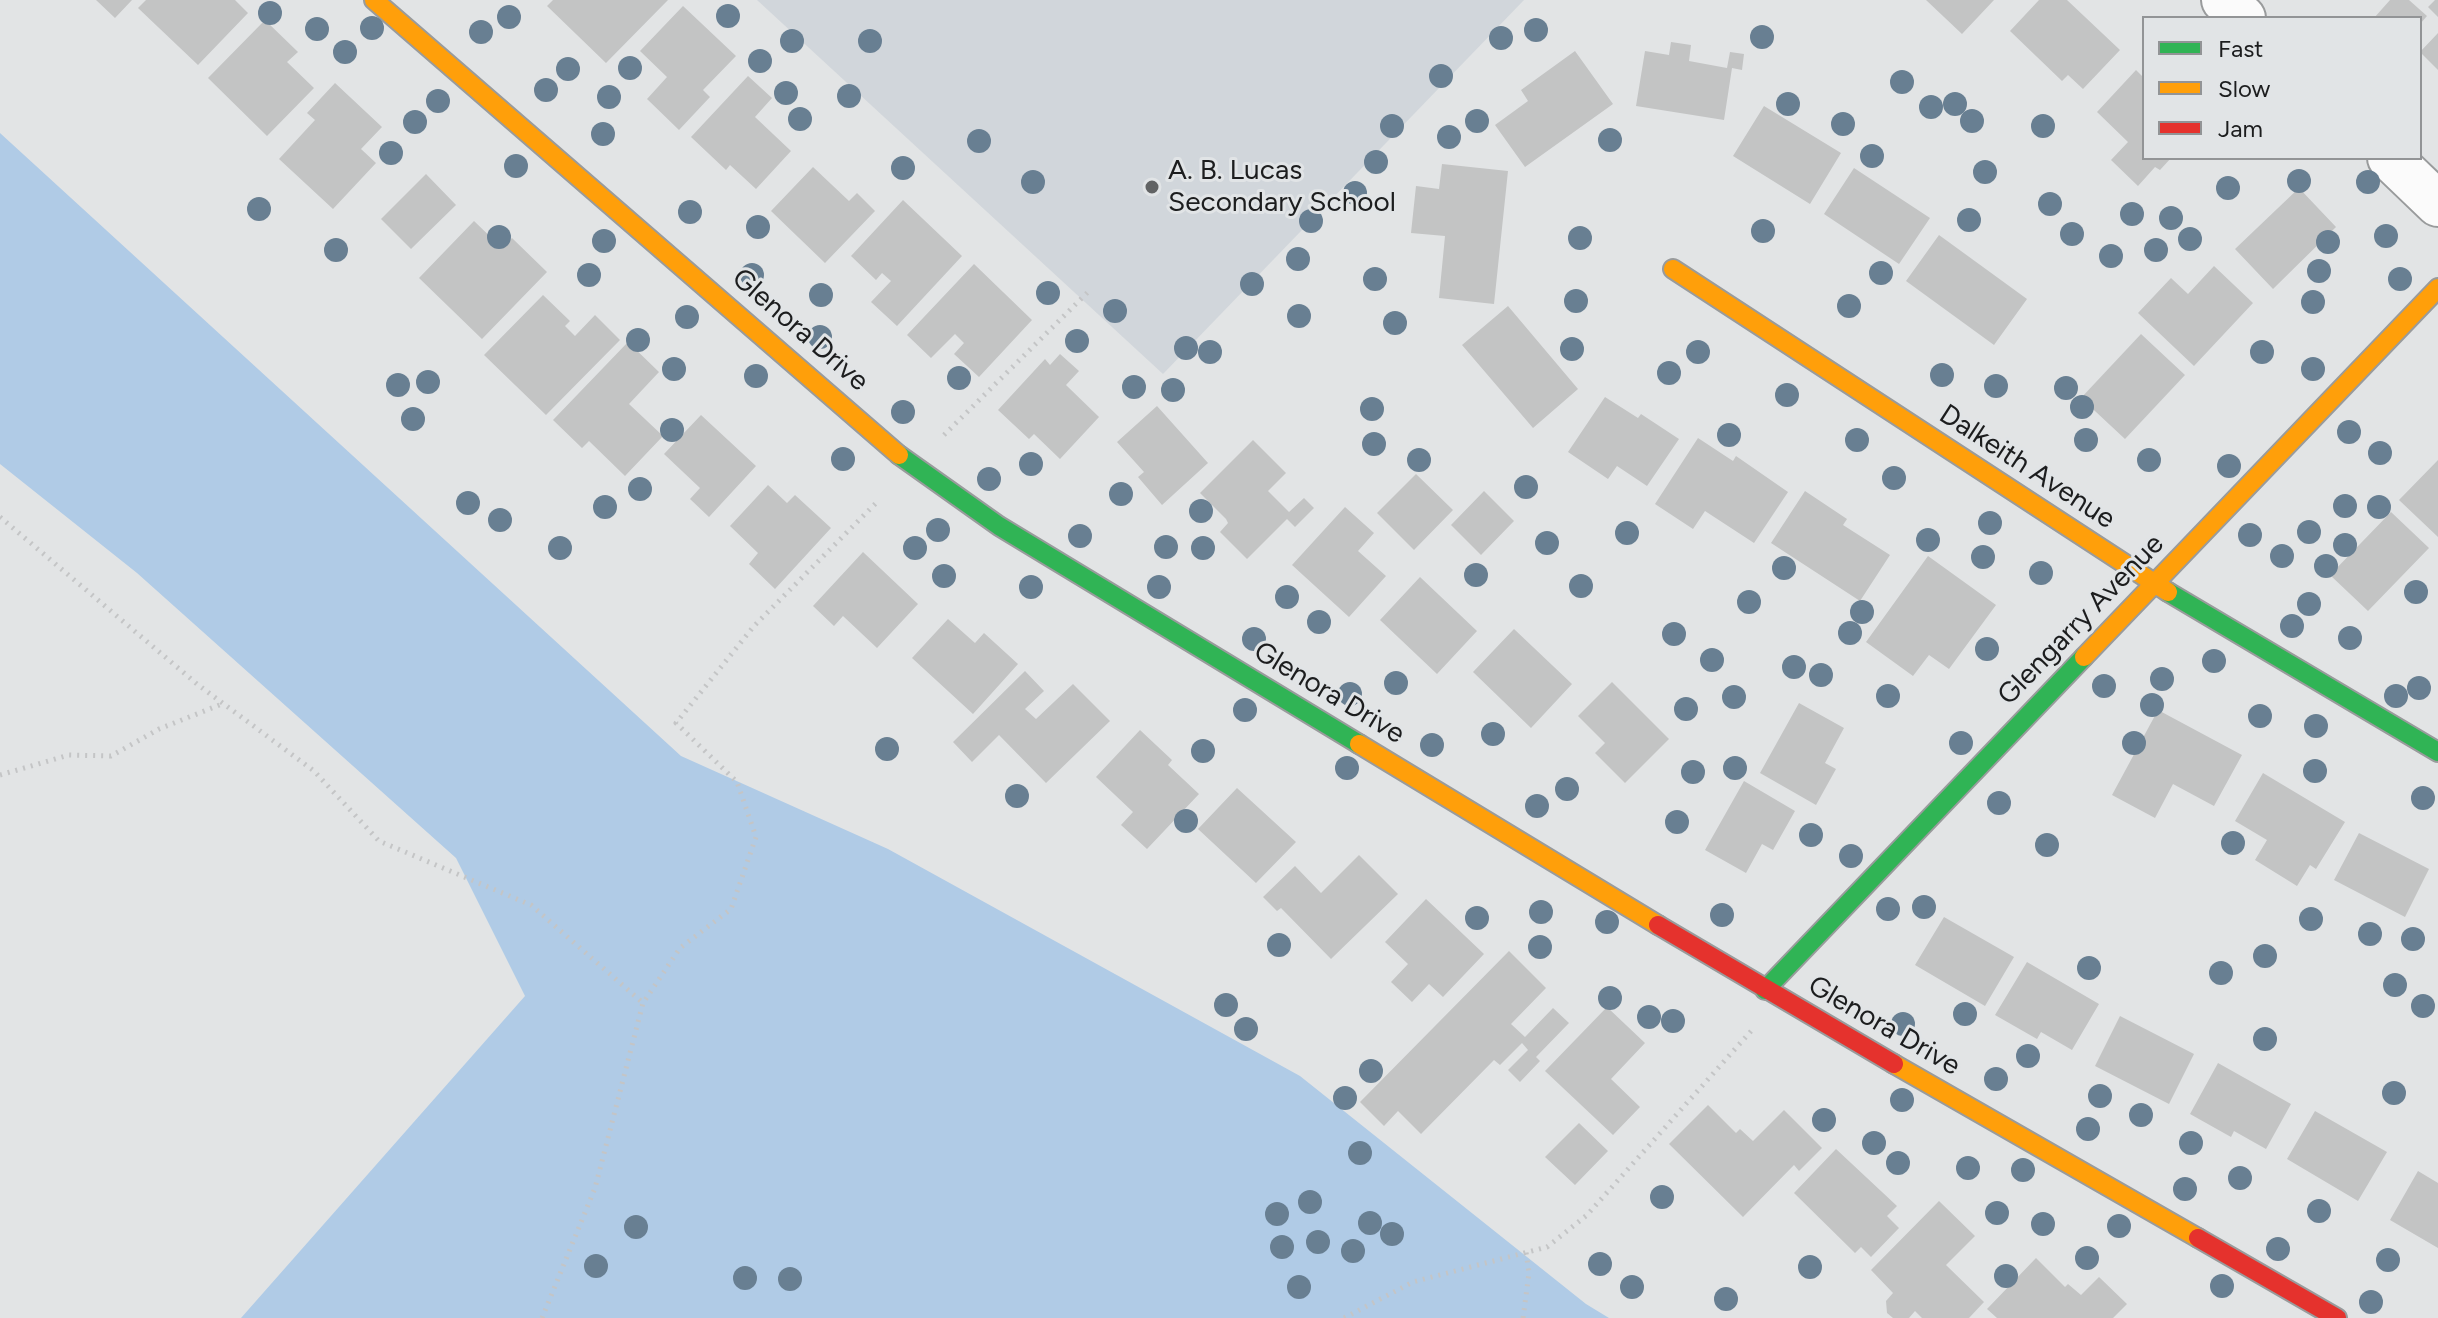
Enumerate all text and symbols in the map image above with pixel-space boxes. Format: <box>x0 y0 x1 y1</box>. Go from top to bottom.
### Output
legend <box>2142 16 2422 160</box>
text: Fast <box>2218 34 2263 63</box>
text: Slow <box>2218 74 2270 103</box>
text: Jam <box>2218 114 2263 143</box>
place label: A. B. Lucas Secondary School <box>1168 154 1396 220</box>
marker: A. B. Lucas Secondary School <box>1143 178 1161 196</box>
street label: Glenora Drive <box>725 262 875 398</box>
street label: Dalkeith Avenue <box>1933 398 2121 536</box>
street label: Glengarry Avenue <box>1991 528 2171 712</box>
street label: Glenora Drive <box>1247 635 1411 751</box>
street label: Glenora Drive <box>1802 969 1966 1083</box>

